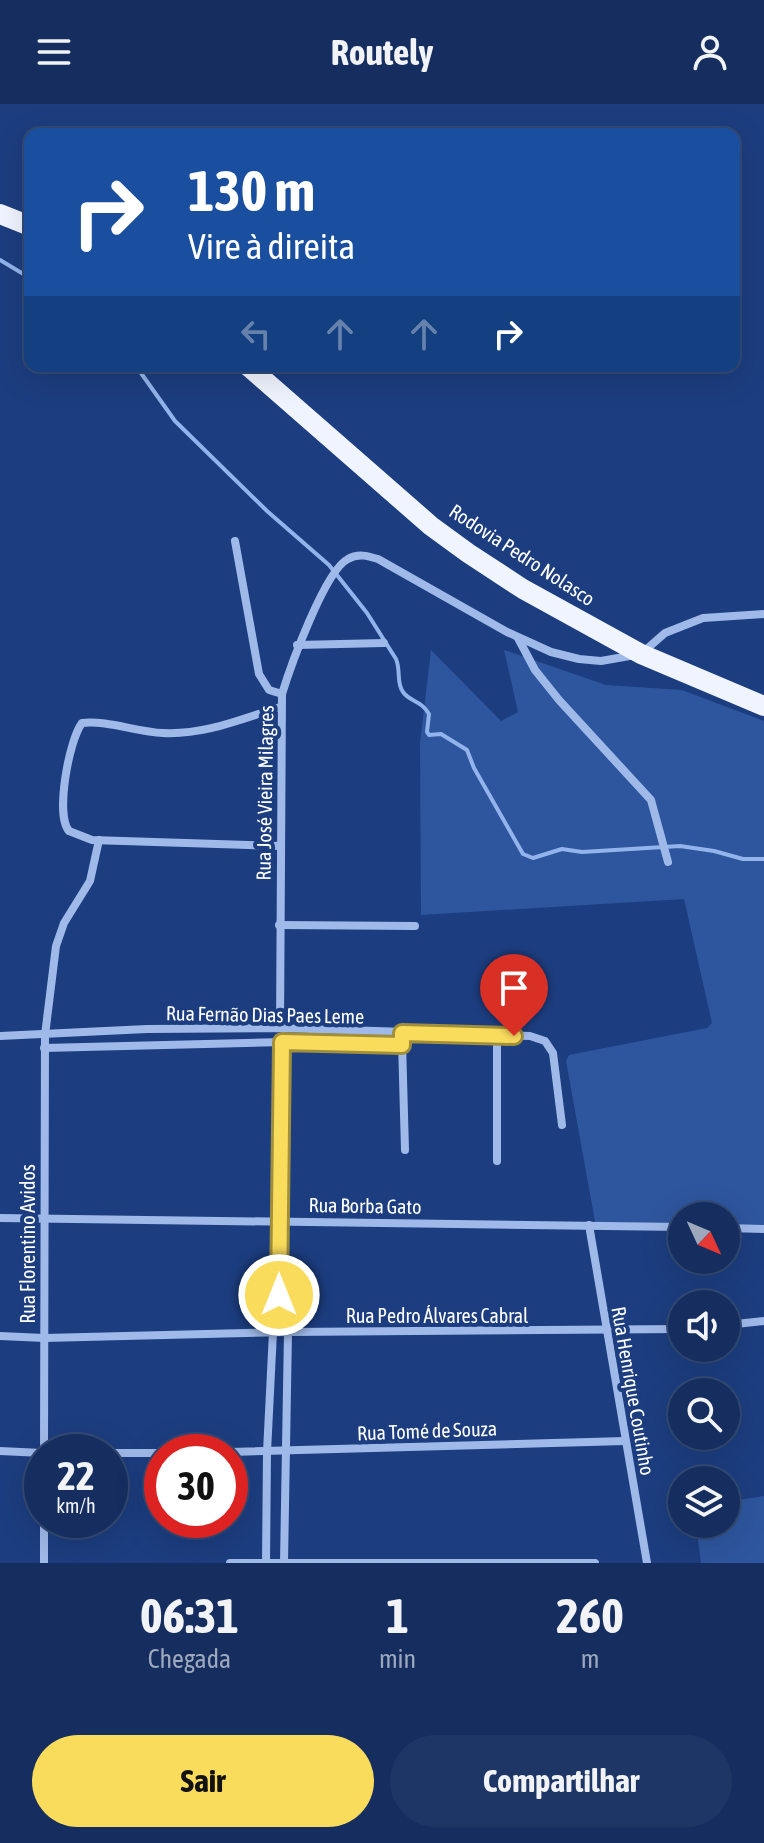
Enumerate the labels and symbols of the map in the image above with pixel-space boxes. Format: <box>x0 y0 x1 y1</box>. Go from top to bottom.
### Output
street label: Rodovia Pedro Nolasco <box>445 499 599 610</box>
street label: Rua José Vieira Milagres <box>251 705 278 881</box>
pin <box>480 954 548 1036</box>
street label: Rua Fernão Dias Paes Leme <box>166 1001 364 1028</box>
street label: Rua Florentino Avidos <box>16 1164 39 1324</box>
street label: Rua Borba Gato <box>308 1193 422 1218</box>
north arrow <box>668 1202 740 1274</box>
position arrow <box>237 1253 321 1337</box>
street label: Rua Pedro Álvares Cabral <box>346 1304 529 1327</box>
street label: Rua Henrique Coutinho <box>607 1305 660 1477</box>
street label: Rua Tomé de Souza <box>357 1417 497 1444</box>
speed limit sign: 30 <box>144 1434 248 1538</box>

